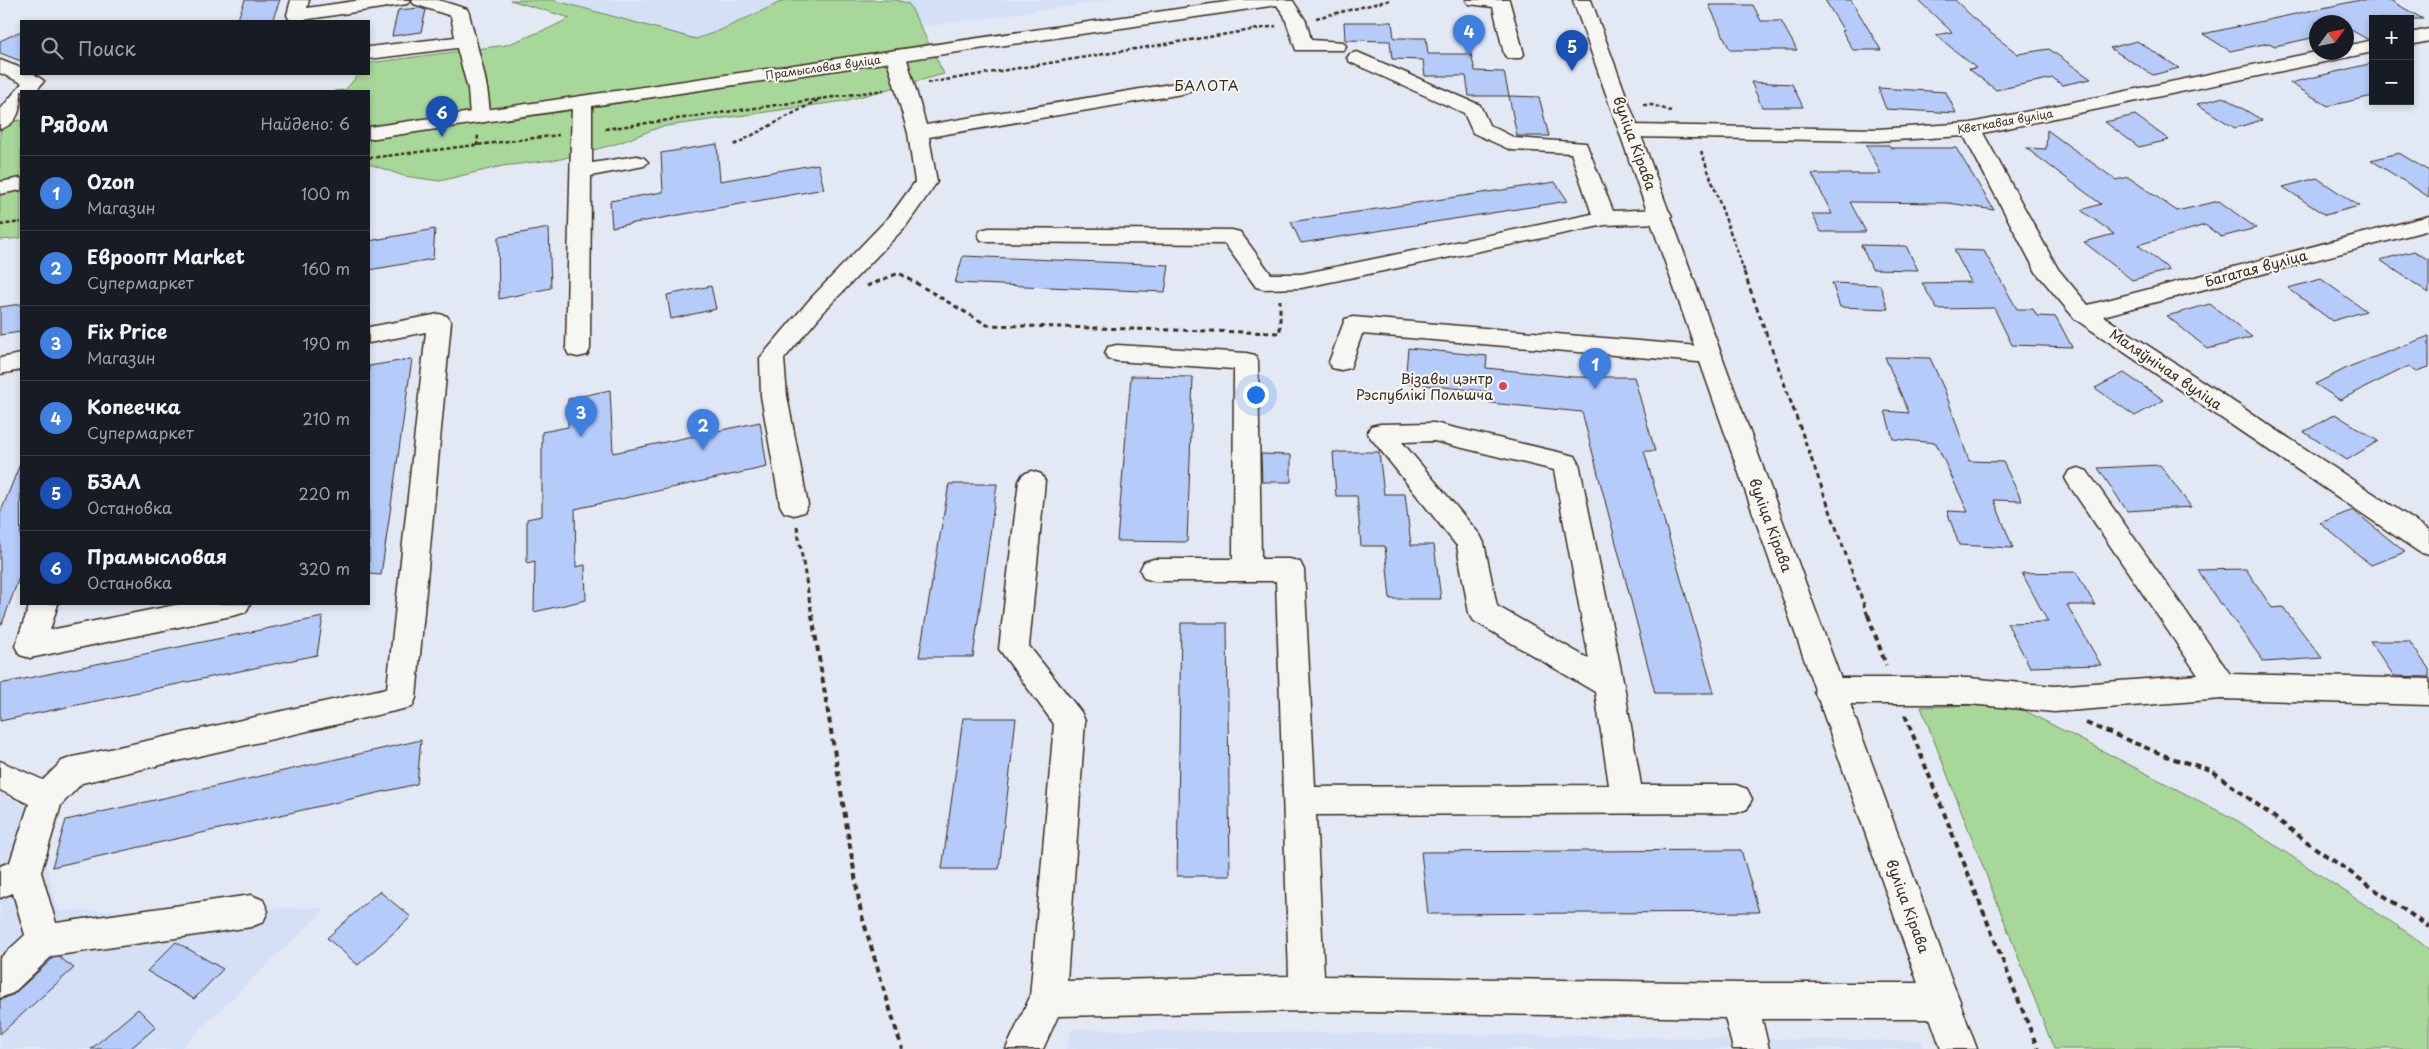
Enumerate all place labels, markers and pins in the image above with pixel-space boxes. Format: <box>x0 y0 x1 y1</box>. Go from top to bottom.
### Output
pin: 4 <box>1453 15 1485 56</box>
pin: 5 <box>1556 30 1588 71</box>
pin: 6 <box>426 96 458 137</box>
pin: 1 <box>1579 348 1611 389</box>
place label: Візавы цэнтр Рэспублікі Польшча <box>1356 368 1493 405</box>
marker: Візавы цэнтр Рэспублікі Польшча <box>1497 380 1509 392</box>
pin: 3 <box>565 396 597 437</box>
pin: 2 <box>687 409 719 450</box>

